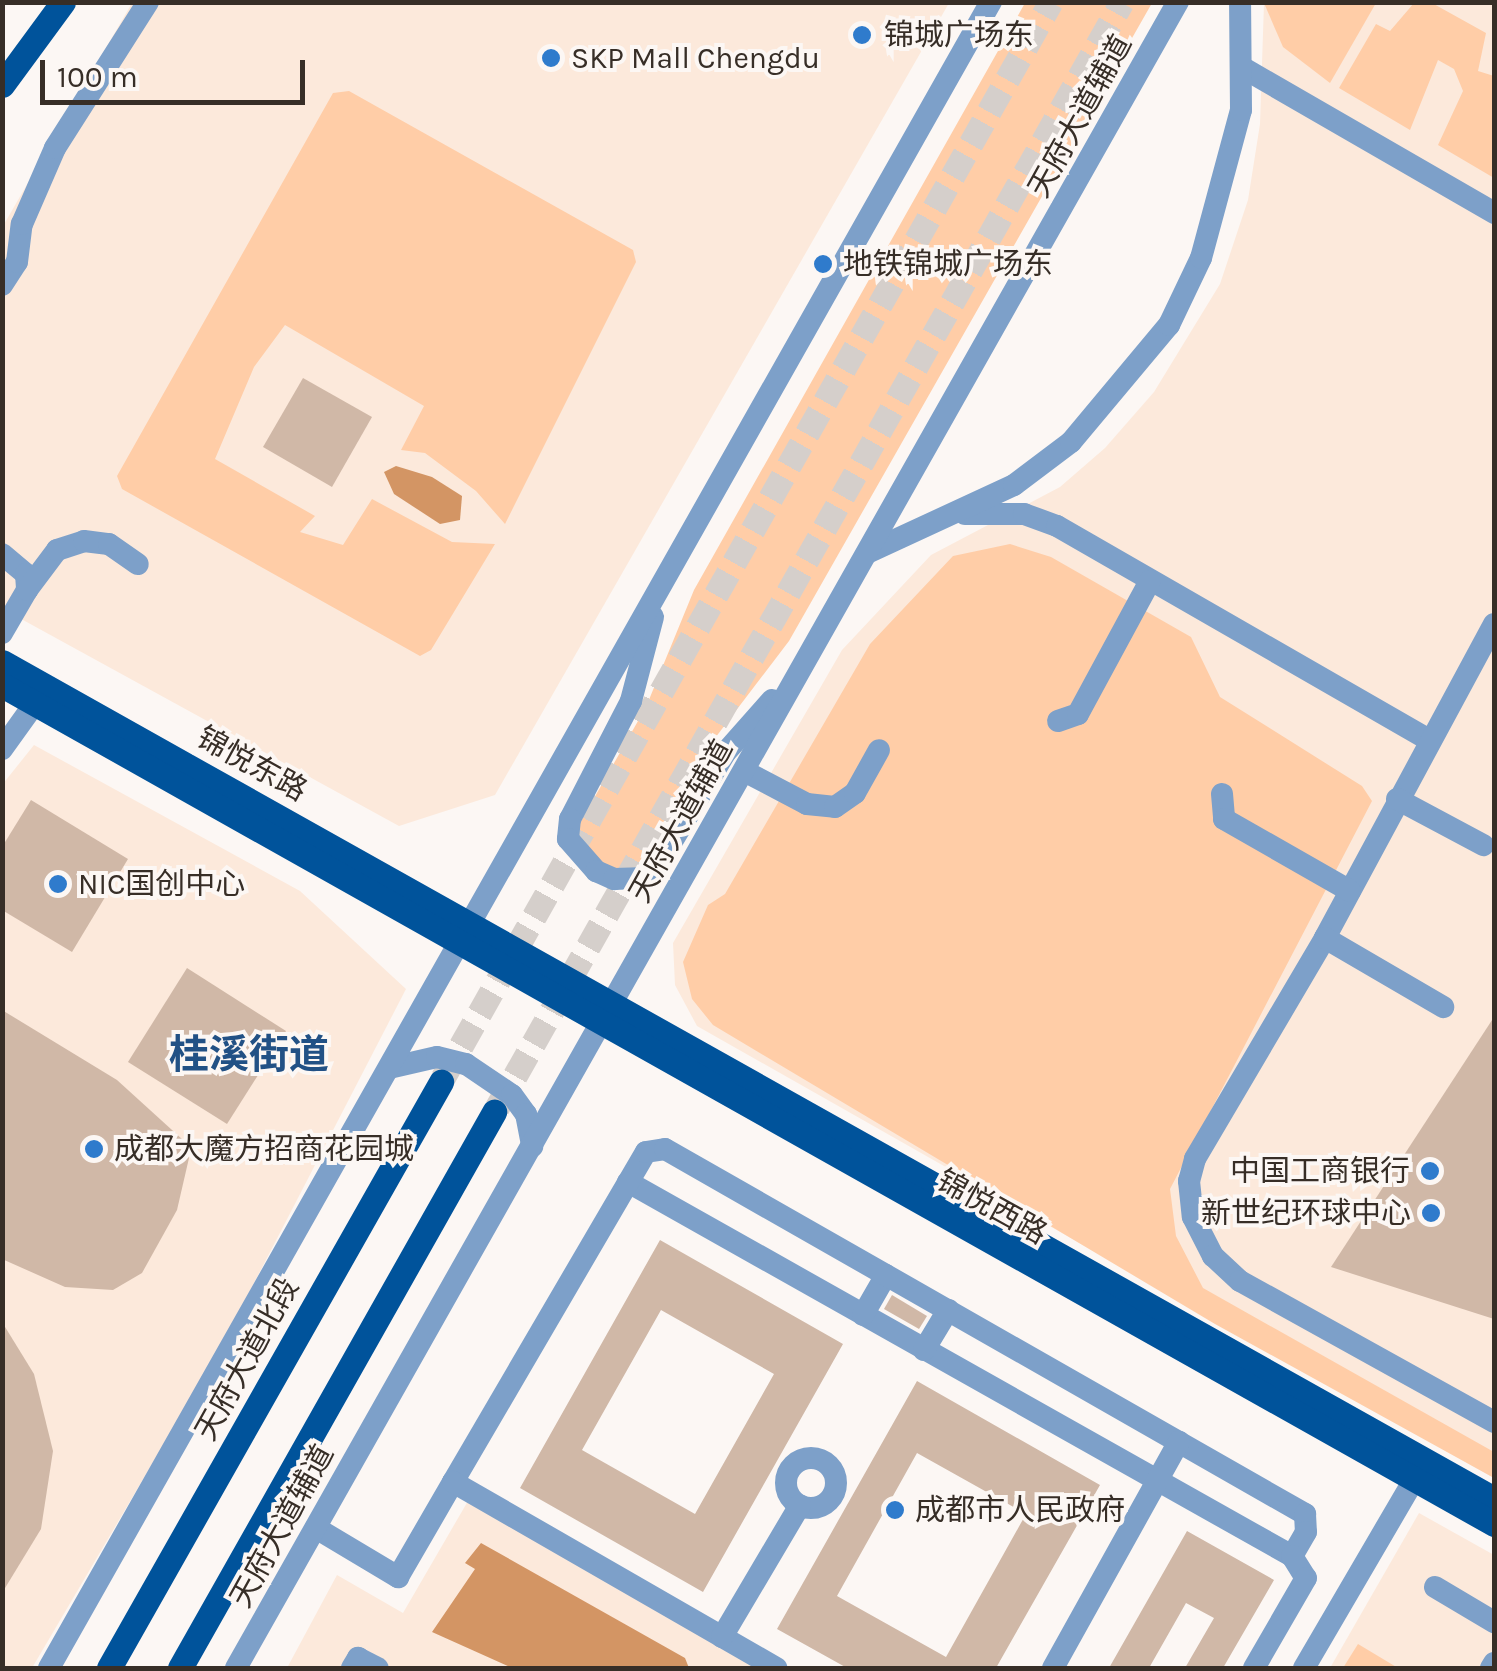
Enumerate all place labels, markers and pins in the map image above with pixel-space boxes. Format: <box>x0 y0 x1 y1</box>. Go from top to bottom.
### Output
place label: 锦城广场东 <box>884 17 1034 53</box>
marker: 锦城广场东 <box>849 22 875 48</box>
place label: SKP Mall Chengdu <box>571 40 820 76</box>
marker: SKP Mall Chengdu <box>540 47 562 69</box>
place label: 地铁锦城广场东 <box>843 246 1053 282</box>
marker: 地铁锦城广场东 <box>812 253 834 275</box>
place label: NIC国创中心 <box>78 866 245 902</box>
marker: NIC国创中心 <box>47 873 69 895</box>
place label: 成都大魔方招商花园城 <box>114 1131 414 1167</box>
marker: 成都大魔方招商花园城 <box>83 1138 105 1160</box>
place label: 中国工商银行 <box>1230 1153 1410 1189</box>
marker: 中国工商银行 <box>1419 1160 1441 1182</box>
place label: 新世纪环球中心 <box>1201 1195 1411 1231</box>
marker: 新世纪环球中心 <box>1420 1202 1442 1224</box>
place label: 成都市人民政府 <box>915 1492 1125 1528</box>
marker: 成都市人民政府 <box>884 1499 906 1521</box>

